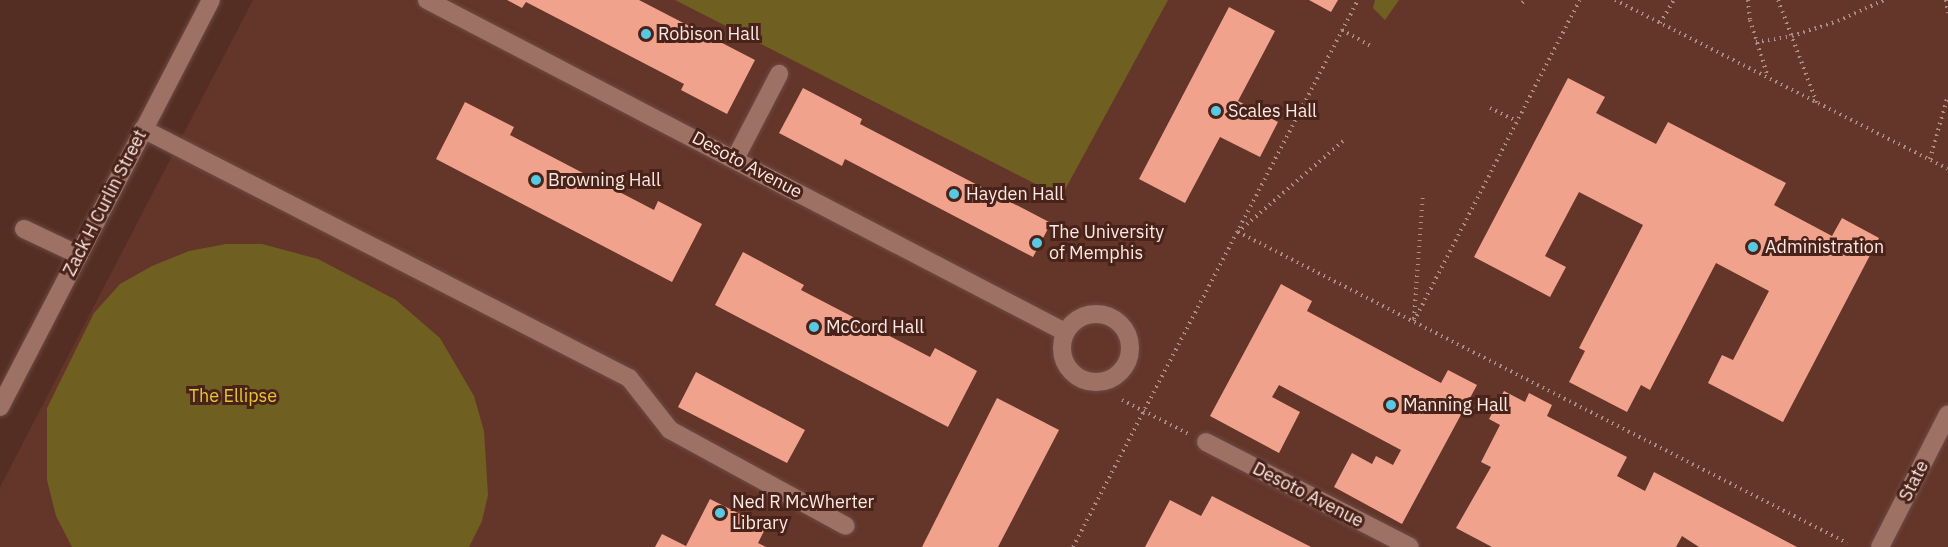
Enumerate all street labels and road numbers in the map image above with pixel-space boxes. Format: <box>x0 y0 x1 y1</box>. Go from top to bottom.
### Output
street label: Zack H Curlin Street <box>59 126 151 280</box>
street label: Desoto Avenue <box>688 127 806 203</box>
street label: State <box>1895 457 1933 505</box>
street label: Desoto Avenue <box>1249 458 1367 532</box>

